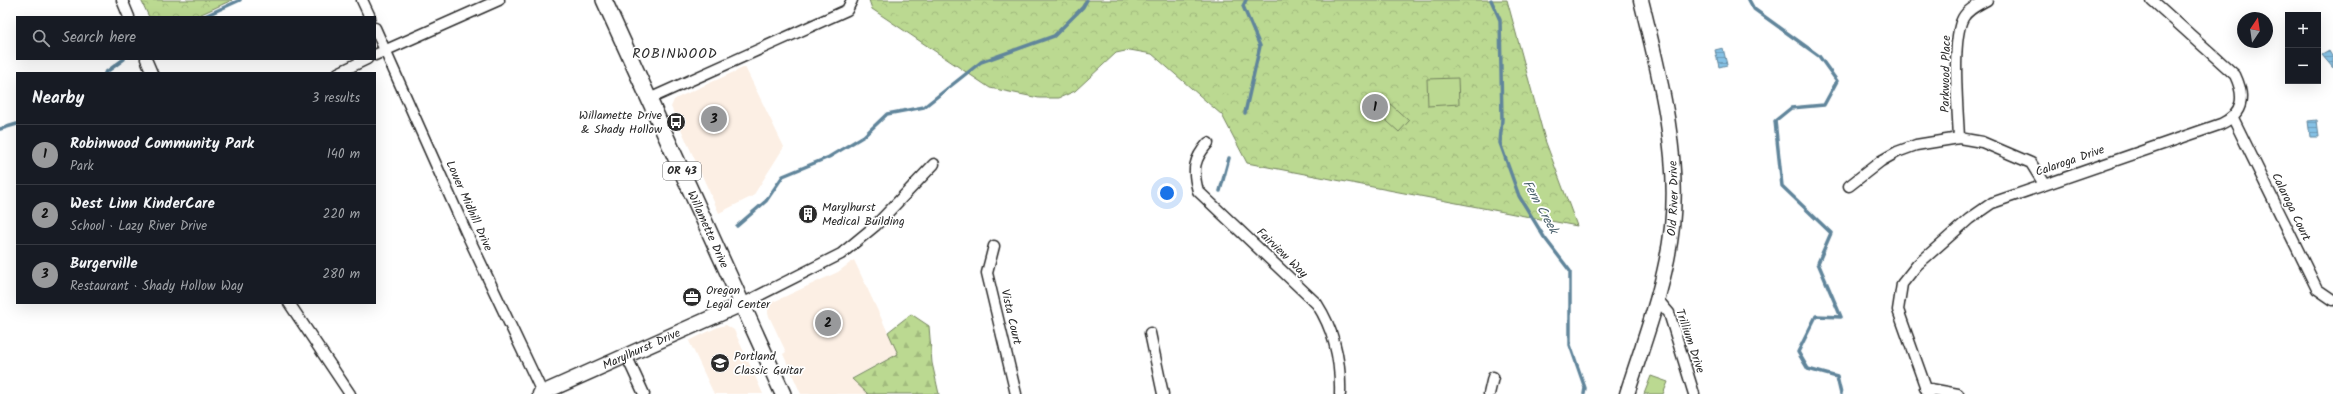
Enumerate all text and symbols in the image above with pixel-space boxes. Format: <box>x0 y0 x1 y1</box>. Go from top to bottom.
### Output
north arrow <box>2237 12 2273 48</box>
map controls <box>2285 12 2321 84</box>
button: + <box>2285 12 2321 48</box>
search box <box>16 16 376 60</box>
text: Search here <box>62 26 136 50</box>
icon: search <box>30 27 52 49</box>
street label: Parkwood Place <box>1936 35 1956 113</box>
district label: ROBINWOOD <box>632 43 718 65</box>
button: − <box>2285 48 2321 84</box>
text: Nearby <box>32 85 84 112</box>
text: 3 results <box>312 88 360 109</box>
pin: 1 <box>1362 92 1388 122</box>
pin: 3 <box>701 104 727 134</box>
place label: Willamette Drive & Shady Hollow <box>579 106 663 139</box>
bus stop icon: Willamette Drive & Shady Hollow <box>665 111 687 133</box>
text: Robinwood Community Park <box>70 132 254 156</box>
street label: Calaroga Drive <box>2033 140 2108 182</box>
text: 1 <box>43 144 47 165</box>
text: 140 m <box>327 144 360 165</box>
text: Park <box>70 156 94 177</box>
street label: Lower Midhill Drive <box>440 158 498 255</box>
street label: Old River Drive <box>1662 159 1683 237</box>
road number: OR 43 <box>663 162 701 180</box>
street label: Calaroga Court <box>2266 170 2316 245</box>
water label: Fern Creek <box>1517 176 1564 240</box>
your location <box>1157 183 1177 203</box>
street label: Willamette Drive <box>682 188 734 272</box>
text: West Linn KinderCare <box>70 192 215 216</box>
place label: Marylhurst Medical Building <box>822 198 905 231</box>
building icon: Marylhurst Medical Building <box>797 203 819 225</box>
text: 2 <box>41 204 49 225</box>
text: 220 m <box>323 204 360 225</box>
text: School · Lazy River Drive <box>70 216 207 237</box>
street label: Fairview Way <box>1252 223 1312 283</box>
text: Burgerville <box>70 252 138 276</box>
text: 3 <box>41 264 49 285</box>
text: 280 m <box>323 264 360 285</box>
text: Restaurant · Shady Hollow Way <box>70 276 243 297</box>
place label: Oregon Legal Center <box>706 281 771 314</box>
office icon: Oregon Legal Center <box>681 286 703 308</box>
street label: Vista Court <box>995 287 1027 347</box>
street label: Trillium Drive <box>1670 306 1710 376</box>
pin: 2 <box>815 308 841 338</box>
street label: Marylhurst Drive <box>599 323 684 375</box>
place label: Portland Classic Guitar <box>734 347 804 380</box>
school or university icon: Portland Classic Guitar <box>709 352 731 374</box>

